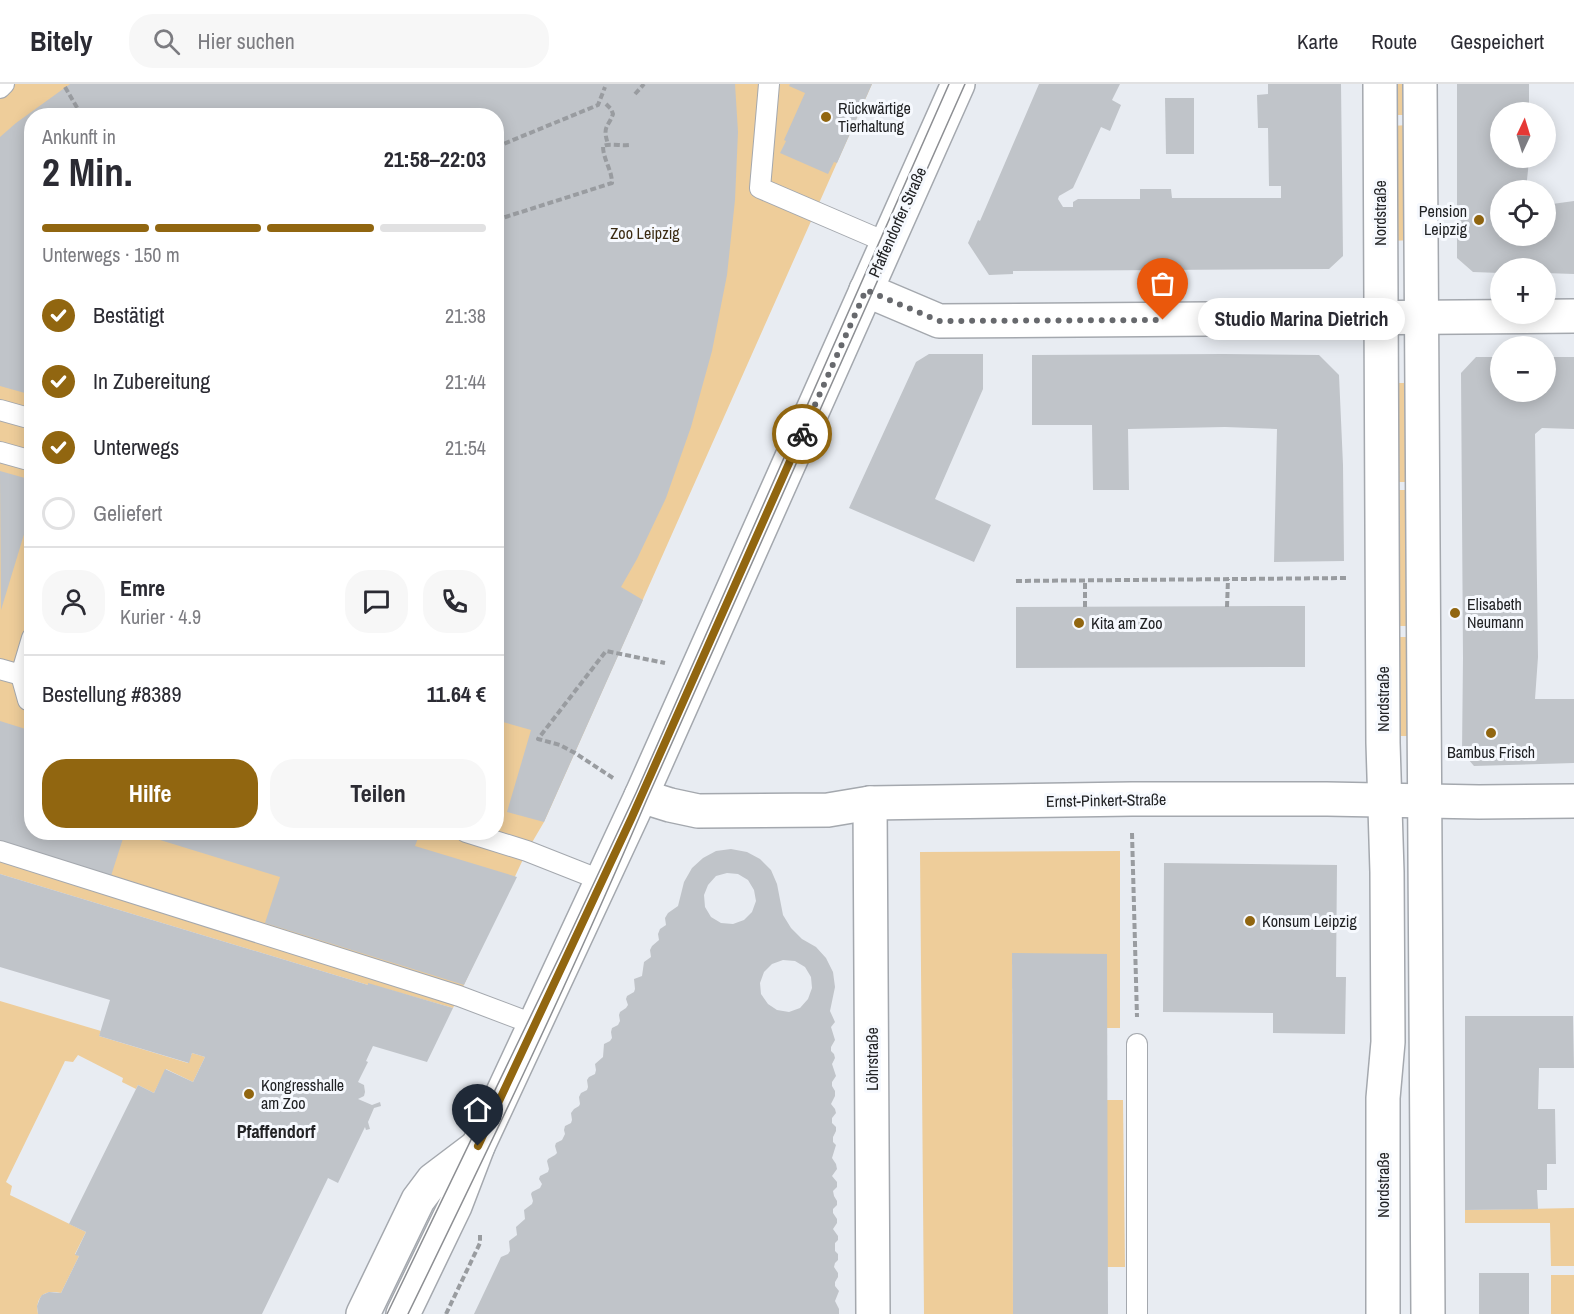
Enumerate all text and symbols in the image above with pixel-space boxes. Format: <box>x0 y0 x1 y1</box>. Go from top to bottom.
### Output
search box <box>129 14 549 68</box>
text: Bitely <box>30 22 93 60</box>
icon: search <box>150 25 183 58</box>
text: Hier suchen <box>198 26 295 56</box>
text: Karte <box>1297 27 1338 56</box>
text: Route <box>1371 27 1417 56</box>
text: Gespeichert <box>1450 27 1544 56</box>
place label: Rückwärtige Tierhaltung <box>838 97 911 137</box>
north arrow <box>1490 102 1556 168</box>
map controls <box>1490 102 1556 402</box>
marker: Rückwärtige Tierhaltung <box>819 110 833 124</box>
text: Ankunft in <box>42 123 116 150</box>
text: 21:58–22:03 <box>384 144 486 174</box>
text: 2 Min. <box>42 146 133 198</box>
street label: Pfaffendorfer Straße <box>863 163 931 281</box>
street label: Nordstraße <box>1369 180 1391 246</box>
button: locate <box>1490 180 1556 246</box>
place label: Pension Leipzig <box>1419 200 1468 240</box>
marker: Pension Leipzig <box>1472 213 1486 227</box>
park label: Zoo Leipzig <box>610 222 680 244</box>
text: Unterwegs · 150 m <box>42 241 180 268</box>
pin <box>1137 258 1188 320</box>
button: + <box>1490 258 1556 324</box>
icon: bag <box>1146 267 1179 300</box>
icon: check <box>42 299 75 332</box>
callout: Studio Marina Dietrich <box>1199 299 1406 341</box>
text: Bestätigt <box>93 300 164 330</box>
text: 21:38 <box>445 302 486 329</box>
text: Studio Marina Dietrich <box>1214 305 1389 332</box>
button: − <box>1490 336 1556 402</box>
icon: check <box>42 365 75 398</box>
text: In Zubereitung <box>93 366 210 396</box>
text: 21:44 <box>445 368 486 395</box>
courier <box>772 404 832 464</box>
icon: bike <box>786 418 819 451</box>
icon: check <box>42 431 75 464</box>
text: Unterwegs <box>93 432 179 462</box>
text: 21:54 <box>445 434 486 461</box>
text: Geliefert <box>93 498 162 528</box>
button: person <box>42 570 105 633</box>
button: chat <box>345 570 408 633</box>
button: phone <box>423 570 486 633</box>
text: Emre <box>120 573 165 603</box>
place label: Elisabeth Neumann <box>1467 593 1524 633</box>
text: Kurier · 4.9 <box>120 603 201 630</box>
marker: Elisabeth Neumann <box>1448 606 1462 620</box>
place label: Kita am Zoo <box>1091 612 1162 634</box>
marker: Kita am Zoo <box>1072 616 1086 630</box>
street label: Nordstraße <box>1372 666 1394 732</box>
text: Bestellung #8389 <box>42 679 181 709</box>
text: 11.64 € <box>427 679 486 709</box>
marker: Bambus Frisch <box>1484 726 1498 740</box>
place label: Bambus Frisch <box>1447 741 1535 763</box>
button: Hilfe <box>42 759 258 828</box>
button: Teilen <box>270 759 486 828</box>
street label: Ernst-Pinkert-Straße <box>1046 788 1166 812</box>
place label: Konsum Leipzig <box>1262 910 1358 932</box>
marker: Konsum Leipzig <box>1243 914 1257 928</box>
street label: Löhrstraße <box>861 1027 883 1091</box>
place label: Kongresshalle am Zoo <box>261 1074 344 1114</box>
pin <box>452 1084 503 1146</box>
marker: Kongresshalle am Zoo <box>242 1087 256 1101</box>
icon: home <box>461 1093 494 1126</box>
district label: Pfaffendorf <box>237 1119 315 1144</box>
street label: Nordstraße <box>1372 1152 1394 1218</box>

